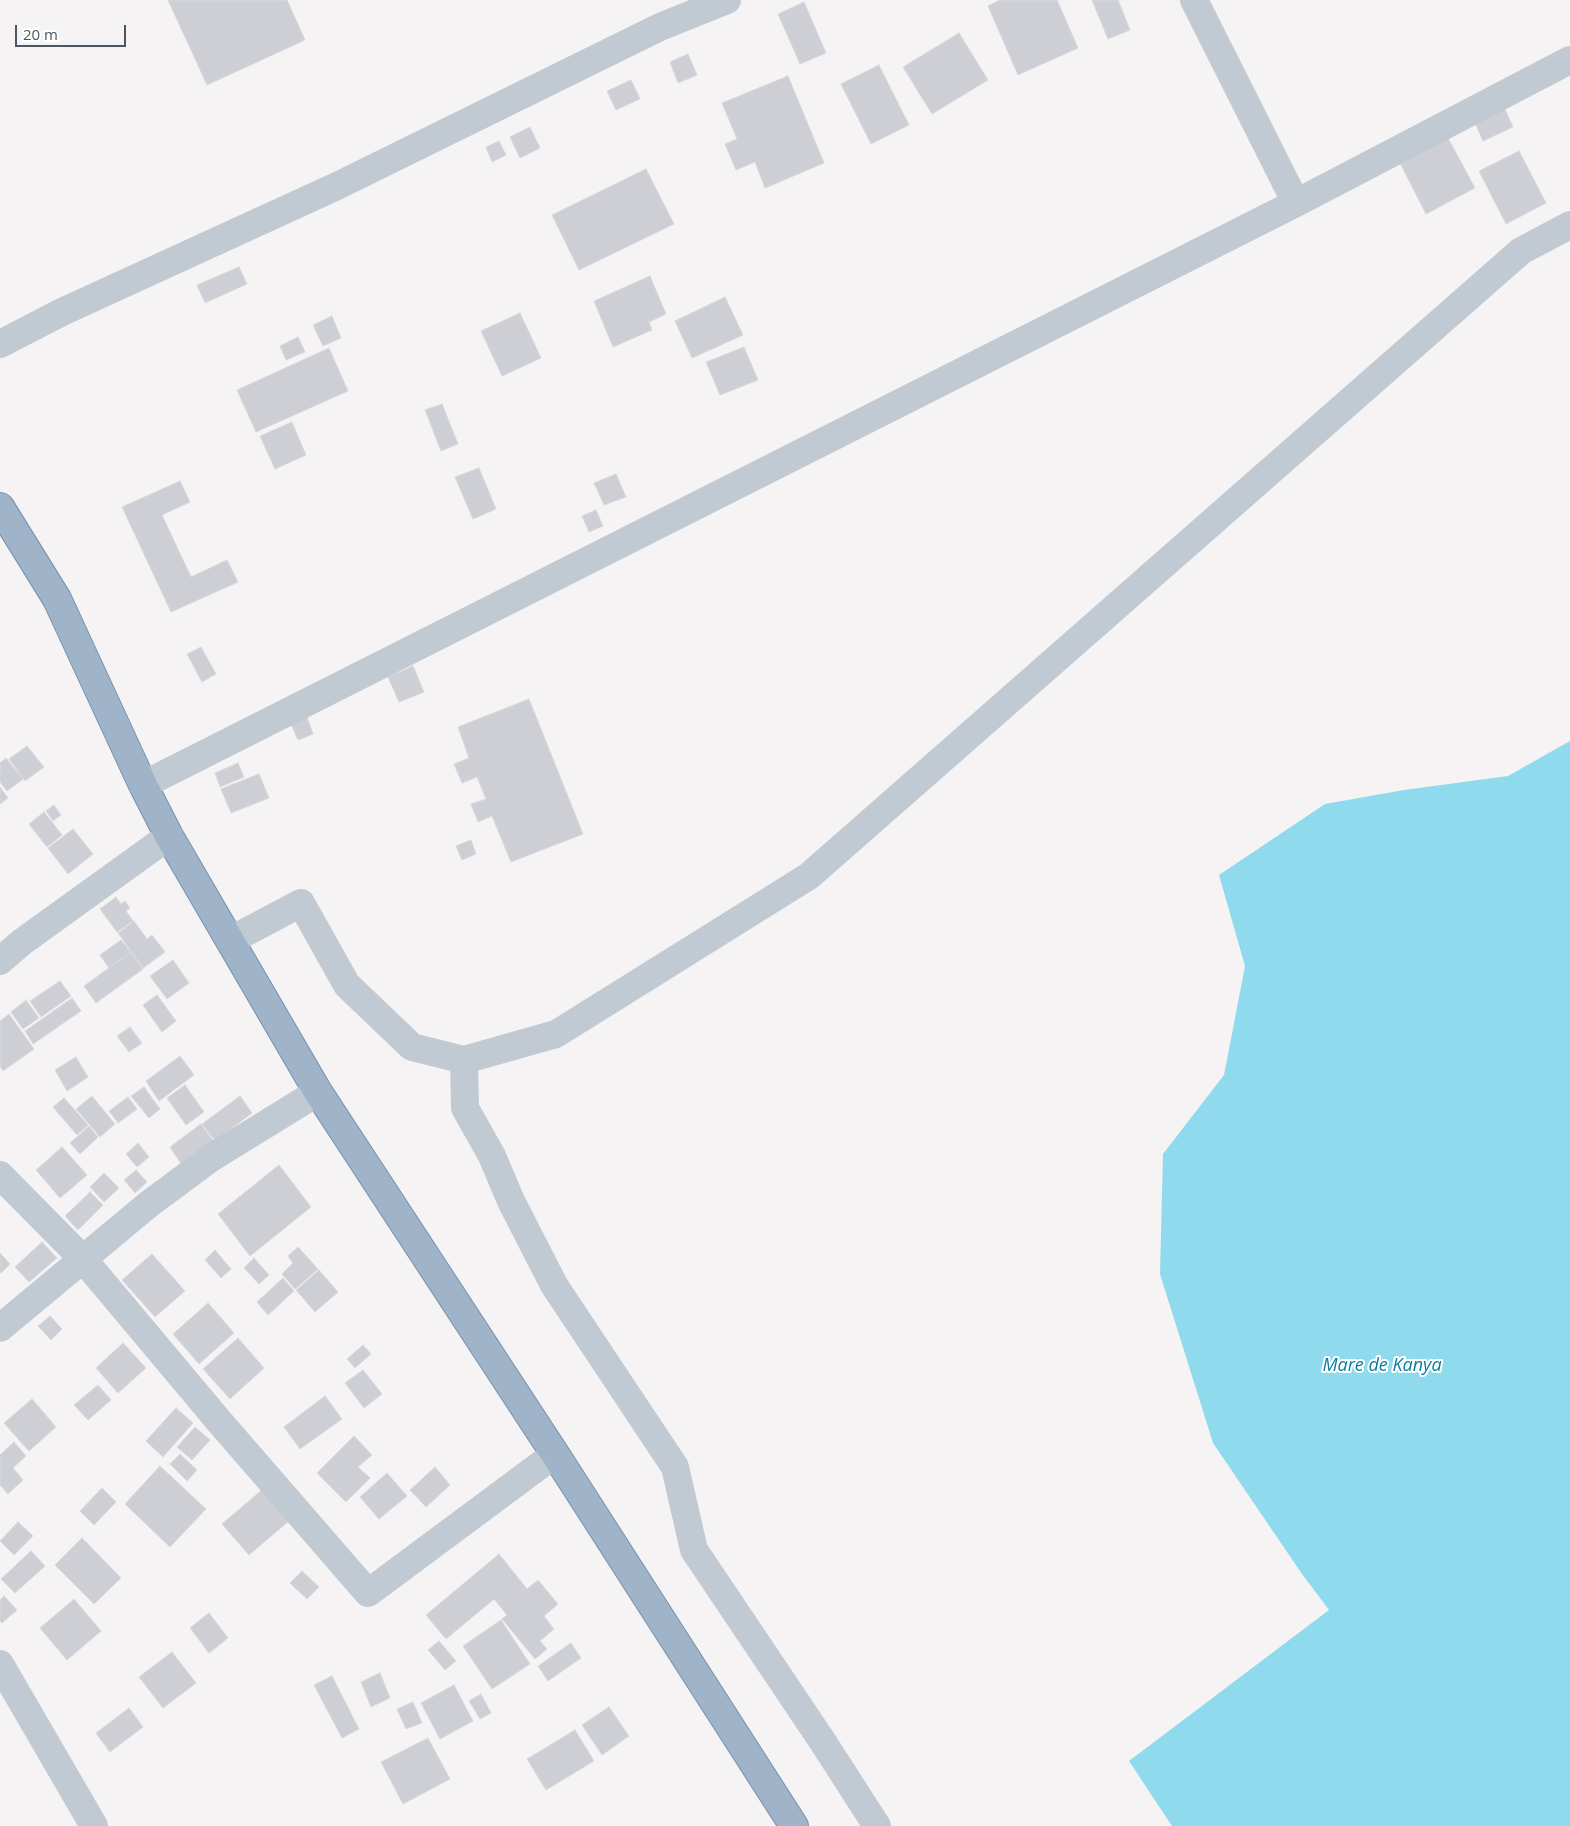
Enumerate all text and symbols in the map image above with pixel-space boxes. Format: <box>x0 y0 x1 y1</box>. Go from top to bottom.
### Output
scale bar <box>18 15 129 47</box>
text: 20 m <box>23 24 58 44</box>
water label: Mare de Kanya <box>1322 1355 1442 1377</box>

